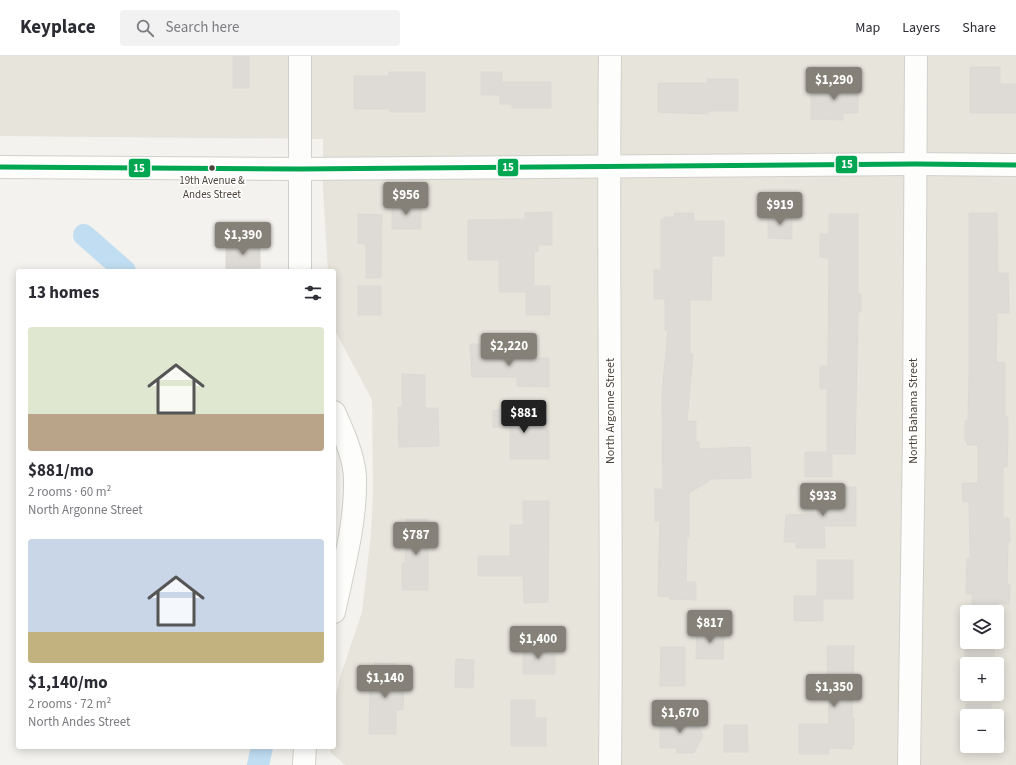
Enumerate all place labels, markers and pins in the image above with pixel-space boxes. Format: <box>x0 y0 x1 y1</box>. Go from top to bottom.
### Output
pin: $1,290 <box>801 67 867 101</box>
marker: 19th Avenue & Andes Street <box>207 163 217 173</box>
place label: 19th Avenue & Andes Street <box>179 173 245 202</box>
pin: $956 <box>382 182 430 216</box>
pin: $919 <box>756 192 804 226</box>
pin: $1,390 <box>210 222 276 256</box>
pin: $2,220 <box>476 333 542 367</box>
pin: $881 <box>500 400 548 434</box>
pin: $933 <box>799 483 847 517</box>
pin: $787 <box>392 522 440 556</box>
pin: $817 <box>686 610 734 644</box>
pin: $1,400 <box>505 626 571 660</box>
pin: $1,140 <box>352 665 418 699</box>
pin: $1,350 <box>801 674 867 708</box>
pin: $1,670 <box>647 700 713 734</box>

